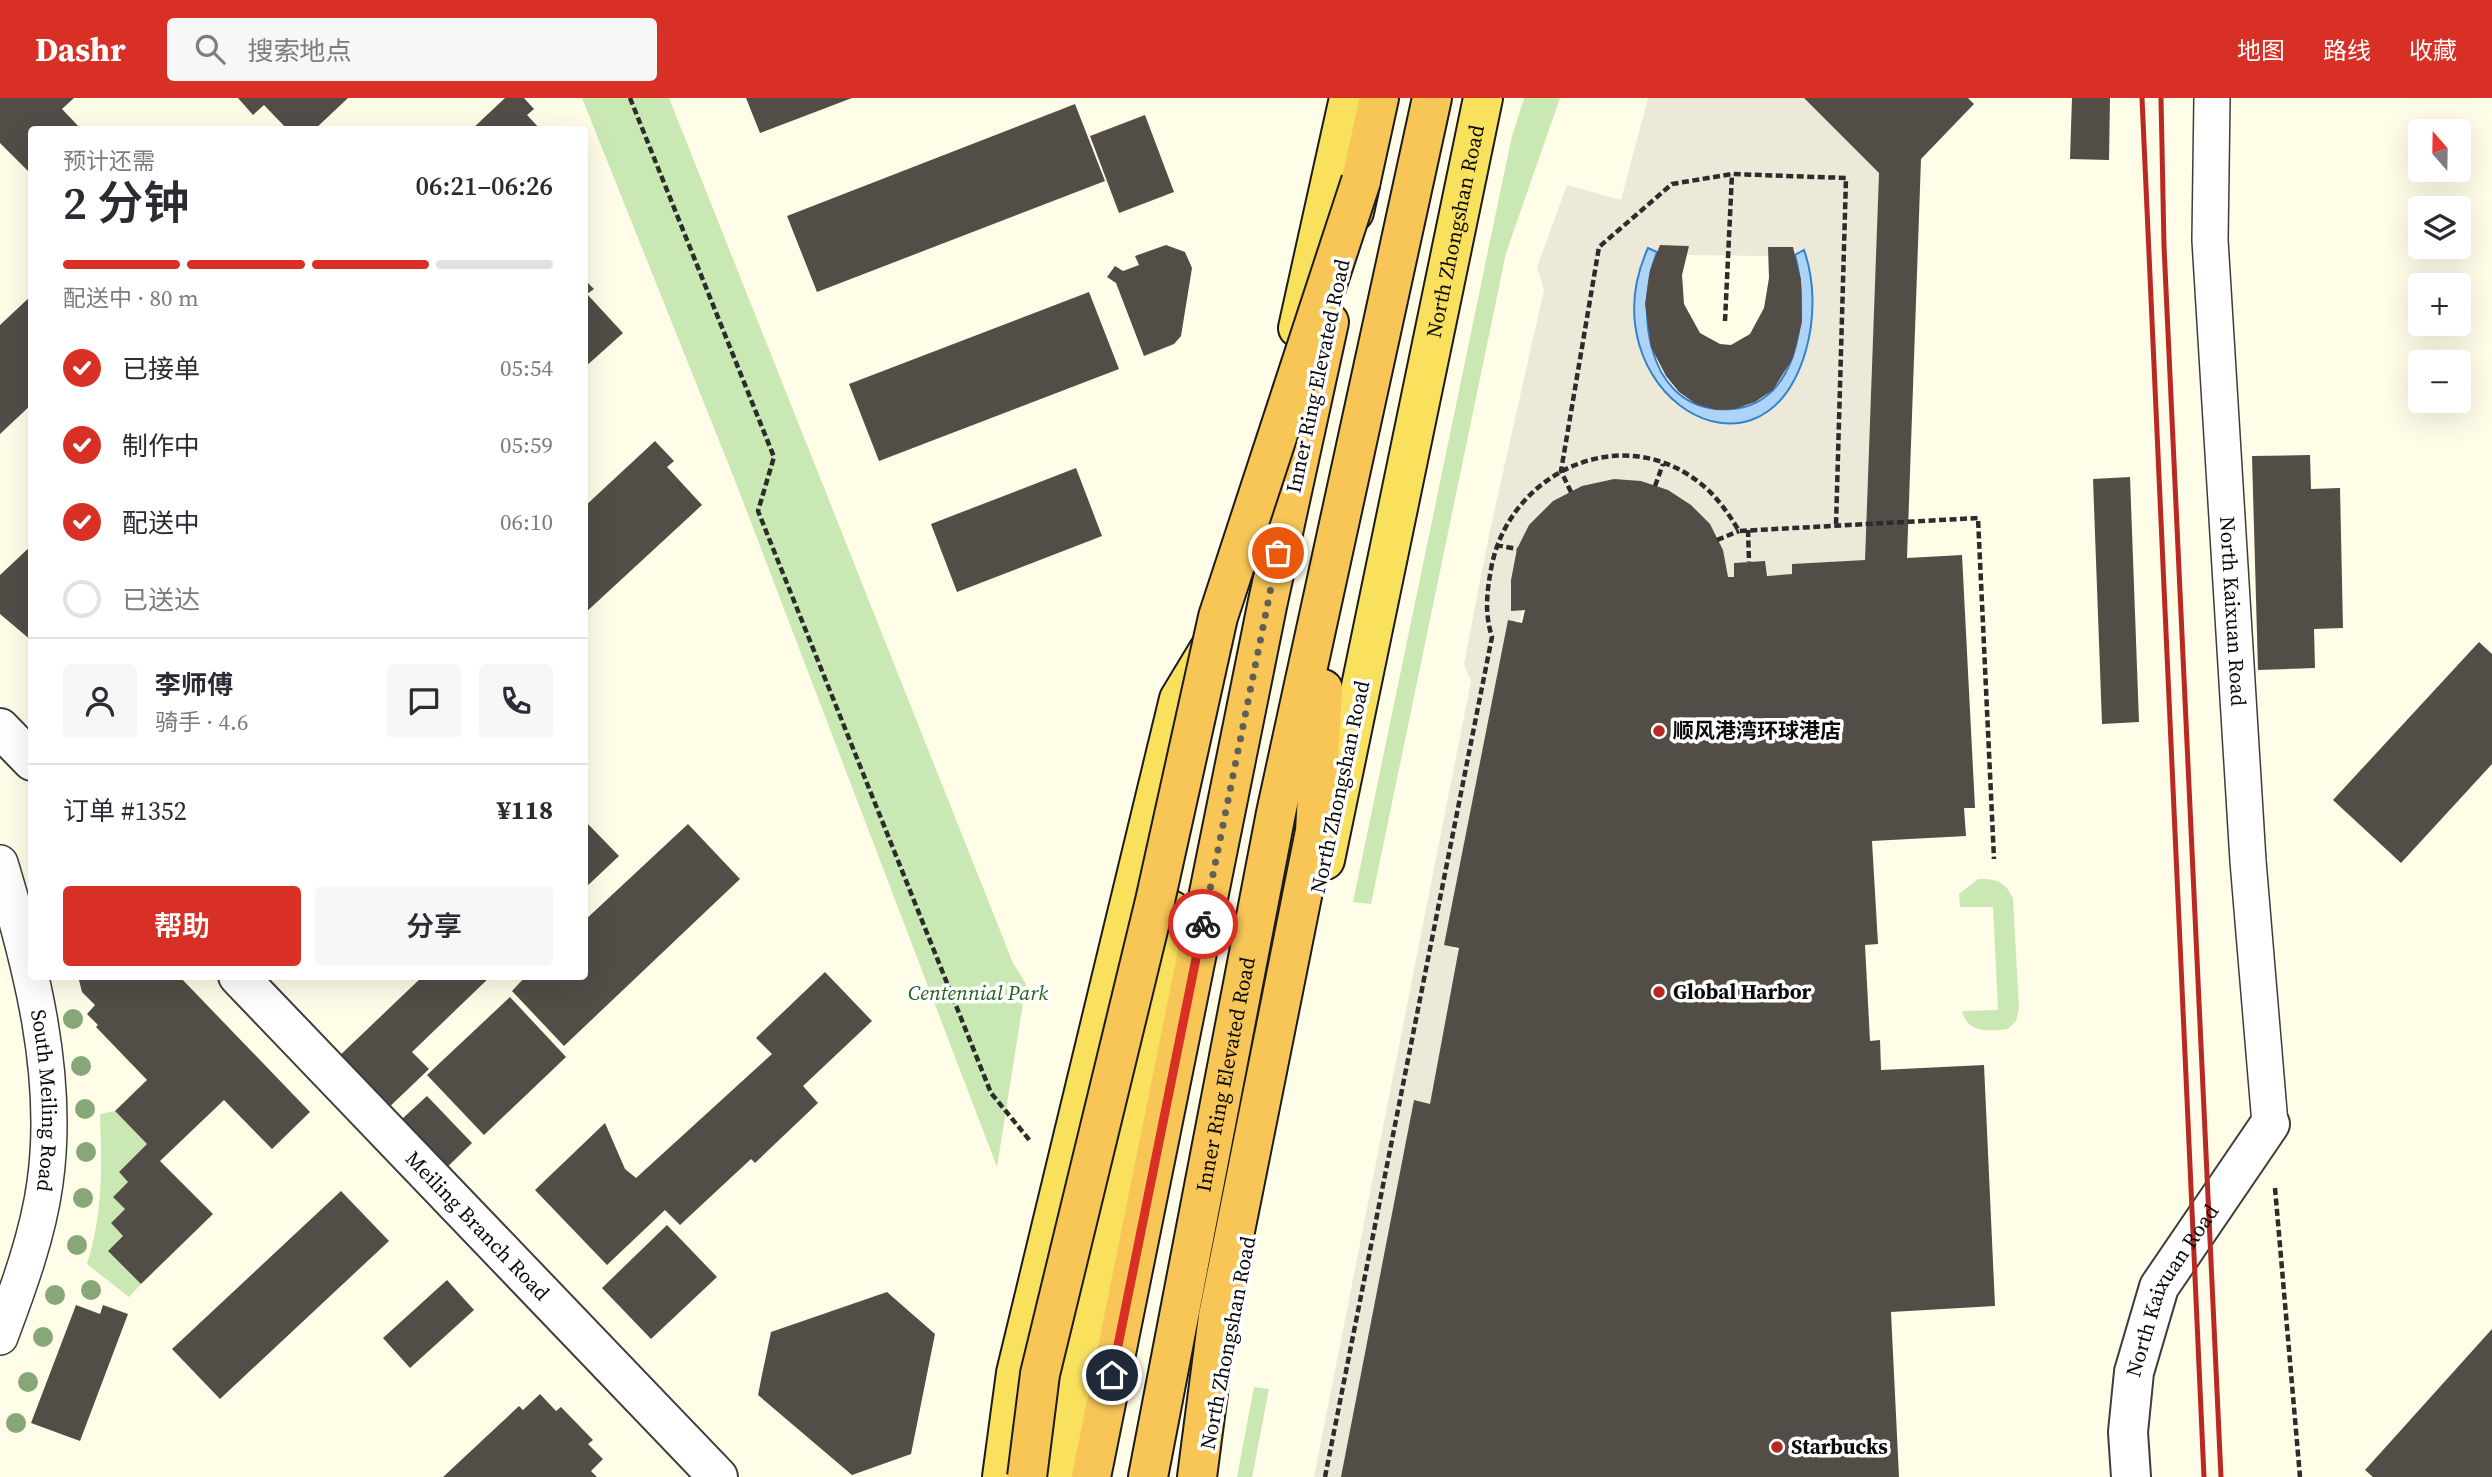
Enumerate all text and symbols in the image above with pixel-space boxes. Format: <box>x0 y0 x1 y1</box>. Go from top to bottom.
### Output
search box <box>167 18 657 81</box>
text: Dashr <box>35 27 125 72</box>
icon: search <box>191 30 229 68</box>
text: 搜索地点 <box>247 33 352 69</box>
text: 地图 <box>2237 34 2285 67</box>
text: 路线 <box>2323 34 2371 67</box>
text: 收藏 <box>2409 34 2457 67</box>
north arrow <box>2408 119 2471 182</box>
map controls <box>2408 119 2471 413</box>
street label: North Zhongshan Road <box>1419 122 1491 341</box>
text: 预计还需 <box>63 145 155 177</box>
text: 06:21–06:26 <box>416 168 553 204</box>
text: 2 分钟 <box>63 171 189 234</box>
button: layers <box>2408 196 2471 259</box>
street label: Inner Ring Elevated Road <box>1279 256 1357 496</box>
button: + <box>2408 273 2471 336</box>
text: 配送中 · 80 m <box>63 282 199 314</box>
icon: check <box>63 349 101 387</box>
button: − <box>2408 350 2471 413</box>
text: 已接单 <box>122 351 200 387</box>
text: 05:54 <box>500 352 553 384</box>
icon: check <box>63 426 101 464</box>
text: 制作中 <box>122 428 200 464</box>
text: 05:59 <box>500 429 553 461</box>
icon: check <box>63 503 101 541</box>
text: 配送中 <box>122 505 200 541</box>
text: 06:10 <box>500 506 553 538</box>
street label: North Kaixuan Road <box>2213 515 2254 707</box>
pin <box>1248 523 1308 583</box>
icon: bag <box>1259 534 1297 572</box>
text: 已送达 <box>122 582 200 618</box>
button: person <box>63 664 137 738</box>
button: chat <box>387 664 461 738</box>
button: phone <box>479 664 553 738</box>
text: 李师傅 <box>155 667 233 703</box>
street label: North Zhongshan Road <box>1303 678 1376 896</box>
text: 骑手 · 4.6 <box>155 706 249 738</box>
place label: 顺风港湾环球港店 <box>1673 716 1841 745</box>
marker: 顺风港湾环球港店 <box>1651 723 1667 739</box>
text: ¥118 <box>497 792 553 828</box>
text: 订单 #1352 <box>63 793 187 829</box>
button: 帮助 <box>63 886 301 966</box>
button: 分享 <box>315 886 553 966</box>
courier <box>1168 889 1238 959</box>
icon: bike <box>1184 905 1222 943</box>
street label: Inner Ring Elevated Road <box>1188 954 1262 1194</box>
place label: Global Harbor <box>1673 977 1812 1006</box>
park label: Centennial Park <box>908 978 1048 1007</box>
marker: Global Harbor <box>1651 984 1667 1000</box>
street label: South Meiling Road <box>24 1007 64 1194</box>
street label: Meiling Branch Road <box>399 1144 556 1307</box>
street label: North Kaixuan Road <box>2118 1198 2225 1380</box>
street label: North Zhongshan Road <box>1193 1234 1262 1452</box>
pin <box>1082 1345 1142 1405</box>
icon: home <box>1093 1356 1131 1394</box>
place label: Starbucks <box>1791 1432 1888 1461</box>
marker: Starbucks <box>1769 1439 1785 1455</box>

